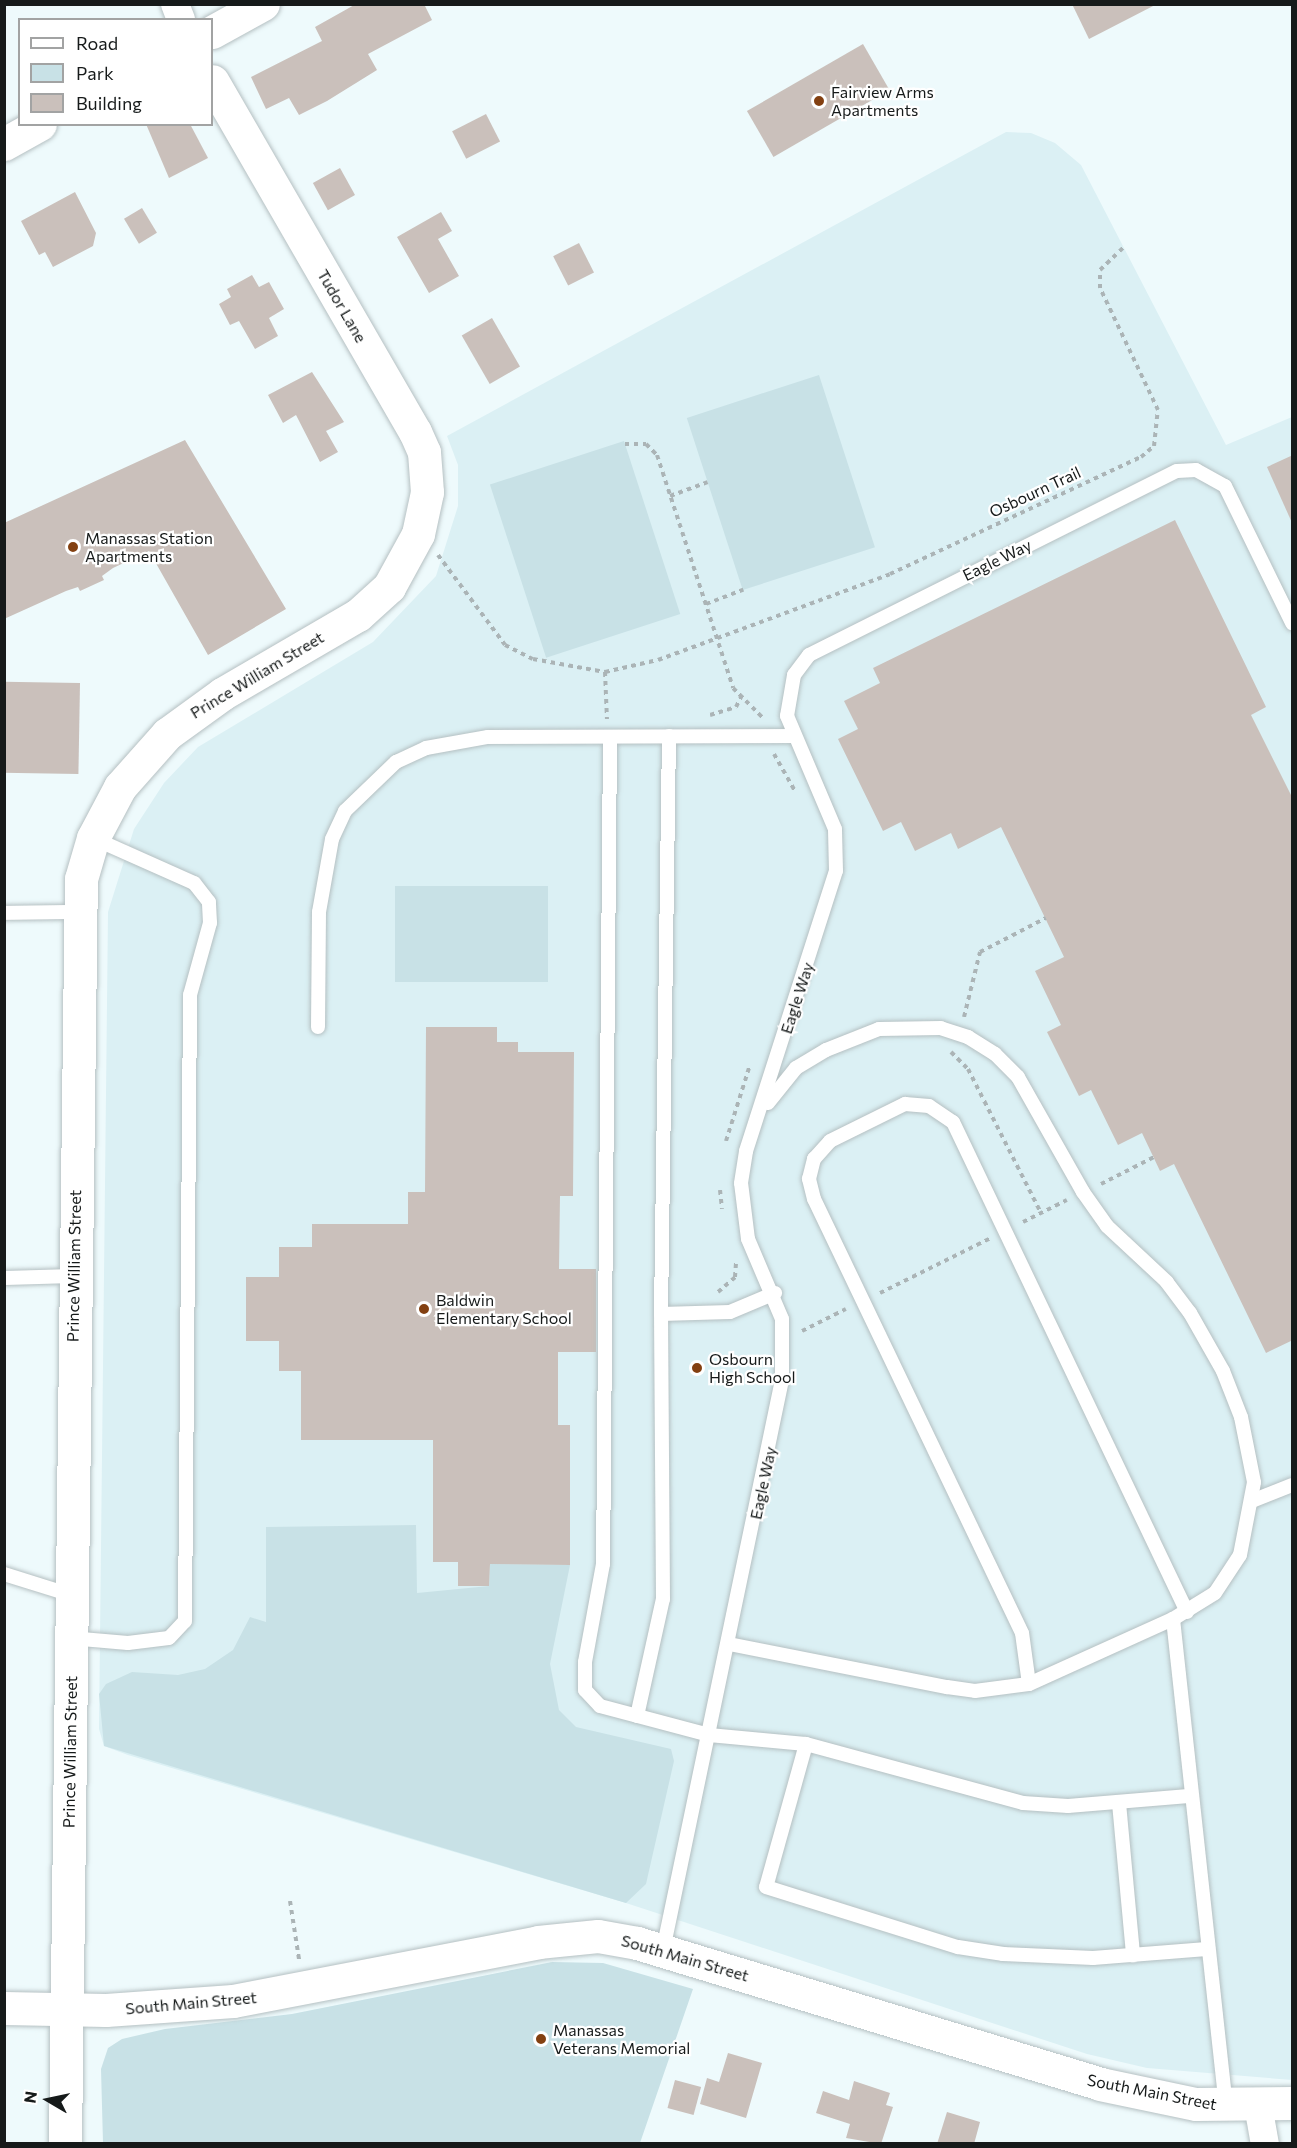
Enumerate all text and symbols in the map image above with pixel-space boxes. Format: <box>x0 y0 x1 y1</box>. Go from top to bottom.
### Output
legend <box>18 18 213 126</box>
text: Road <box>76 32 118 54</box>
text: Park <box>76 62 114 84</box>
place label: Fairview Arms Apartments <box>831 82 934 120</box>
text: Building <box>76 92 142 114</box>
marker: Fairview Arms Apartments <box>812 94 826 108</box>
street label: Tudor Lane <box>313 266 371 346</box>
street label: Osbourn Trail <box>986 462 1084 522</box>
place label: Manassas Station Apartments <box>85 528 213 566</box>
street label: Eagle Way <box>960 535 1034 585</box>
marker: Manassas Station Apartments <box>66 540 80 554</box>
street label: Prince William Street <box>187 628 327 722</box>
street label: Eagle Way <box>776 960 818 1036</box>
street label: Prince William Street <box>63 1190 85 1342</box>
place label: Baldwin Elementary School <box>436 1290 572 1328</box>
marker: Baldwin Elementary School <box>417 1302 431 1316</box>
place label: Osbourn High School <box>709 1349 796 1387</box>
marker: Osbourn High School <box>690 1361 704 1375</box>
street label: Eagle Way <box>746 1445 780 1521</box>
street label: Prince William Street <box>59 1676 81 1828</box>
street label: South Main Street <box>619 1931 751 1985</box>
street label: South Main Street <box>125 1988 257 2018</box>
place label: Manassas Veterans Memorial <box>553 2020 690 2058</box>
marker: Manassas Veterans Memorial <box>534 2032 548 2046</box>
north arrow <box>18 2070 78 2130</box>
street label: South Main Street <box>1085 2070 1219 2114</box>
text: N <box>19 2090 40 2105</box>

